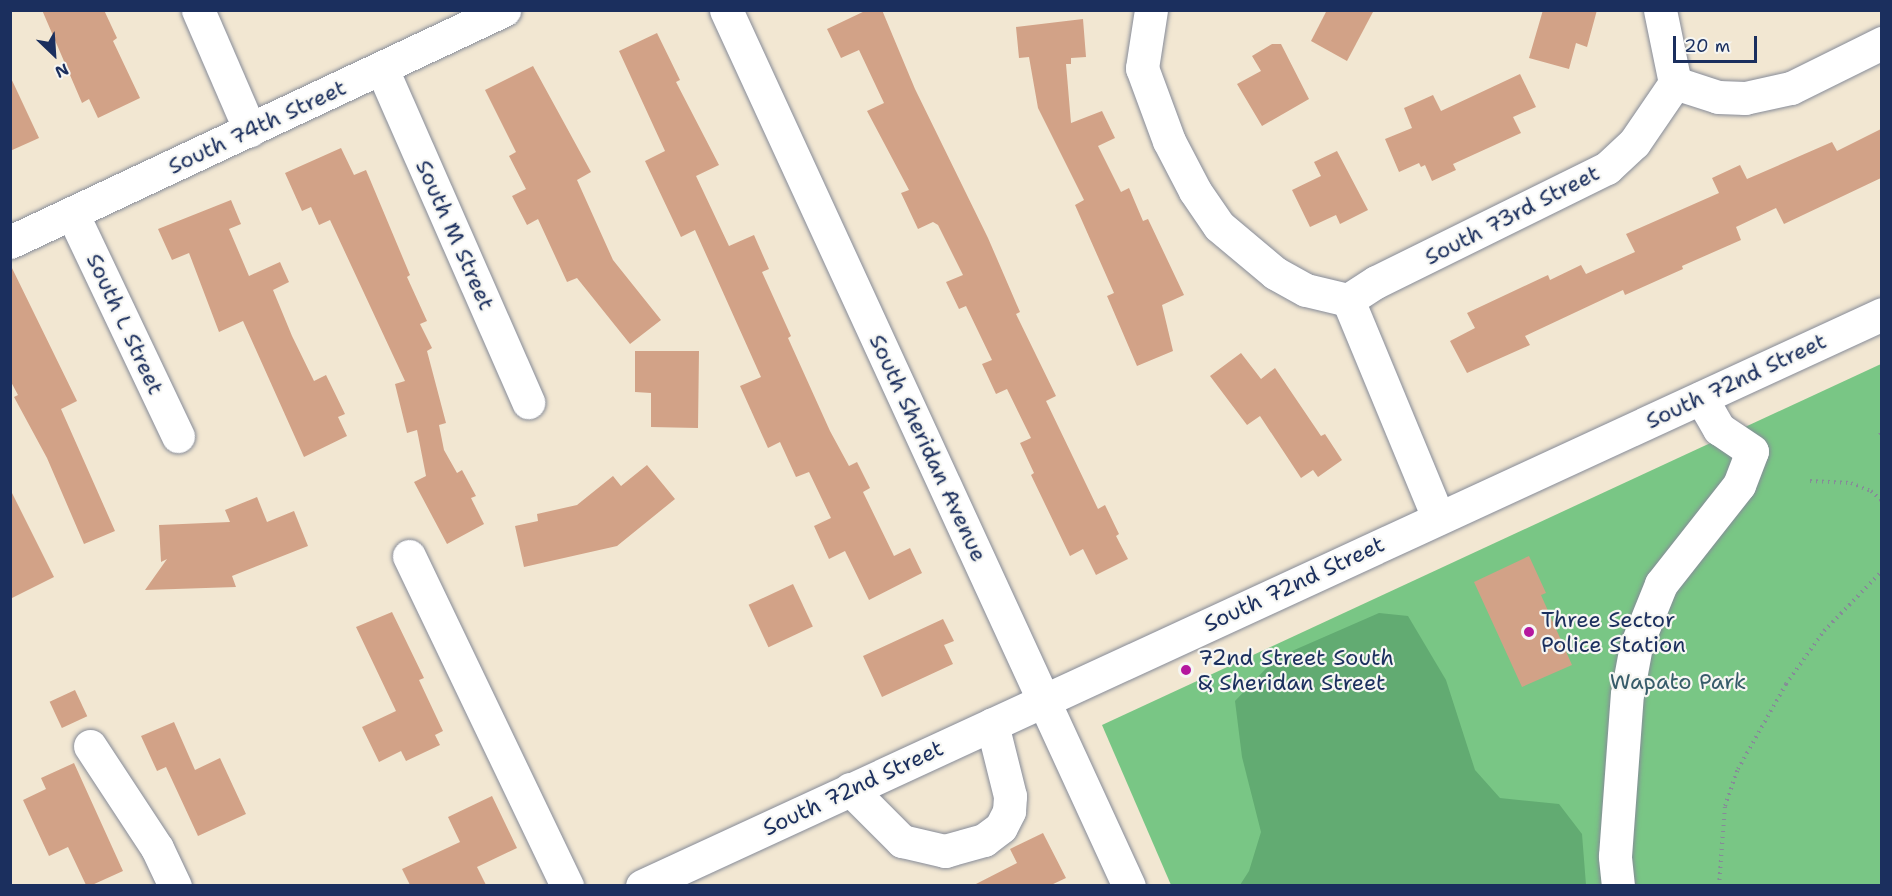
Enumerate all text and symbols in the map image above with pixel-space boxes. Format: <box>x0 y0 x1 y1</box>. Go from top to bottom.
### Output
north arrow <box>24 24 84 84</box>
scale bar <box>1676 24 1760 62</box>
text: 20 m <box>1684 34 1730 58</box>
text: N <box>52 59 72 83</box>
street label: South 74th Street <box>164 74 350 180</box>
street label: South M Street <box>410 156 500 314</box>
street label: South 73rd Street <box>1420 160 1604 270</box>
street label: South L Street <box>81 249 169 399</box>
street label: South 72nd Street <box>1642 328 1830 434</box>
street label: South Sheridan Avenue <box>864 330 992 566</box>
street label: South 72nd Street <box>1200 531 1388 637</box>
place label: Three Sector Police Station <box>1541 606 1686 658</box>
marker: Three Sector Police Station <box>1522 625 1536 639</box>
place label: 72nd Street South & Sheridan Street <box>1198 644 1394 696</box>
marker: 72nd Street South & Sheridan Street <box>1179 663 1193 677</box>
park label: Wapato Park <box>1610 669 1746 695</box>
street label: South 72nd Street <box>759 735 947 841</box>

